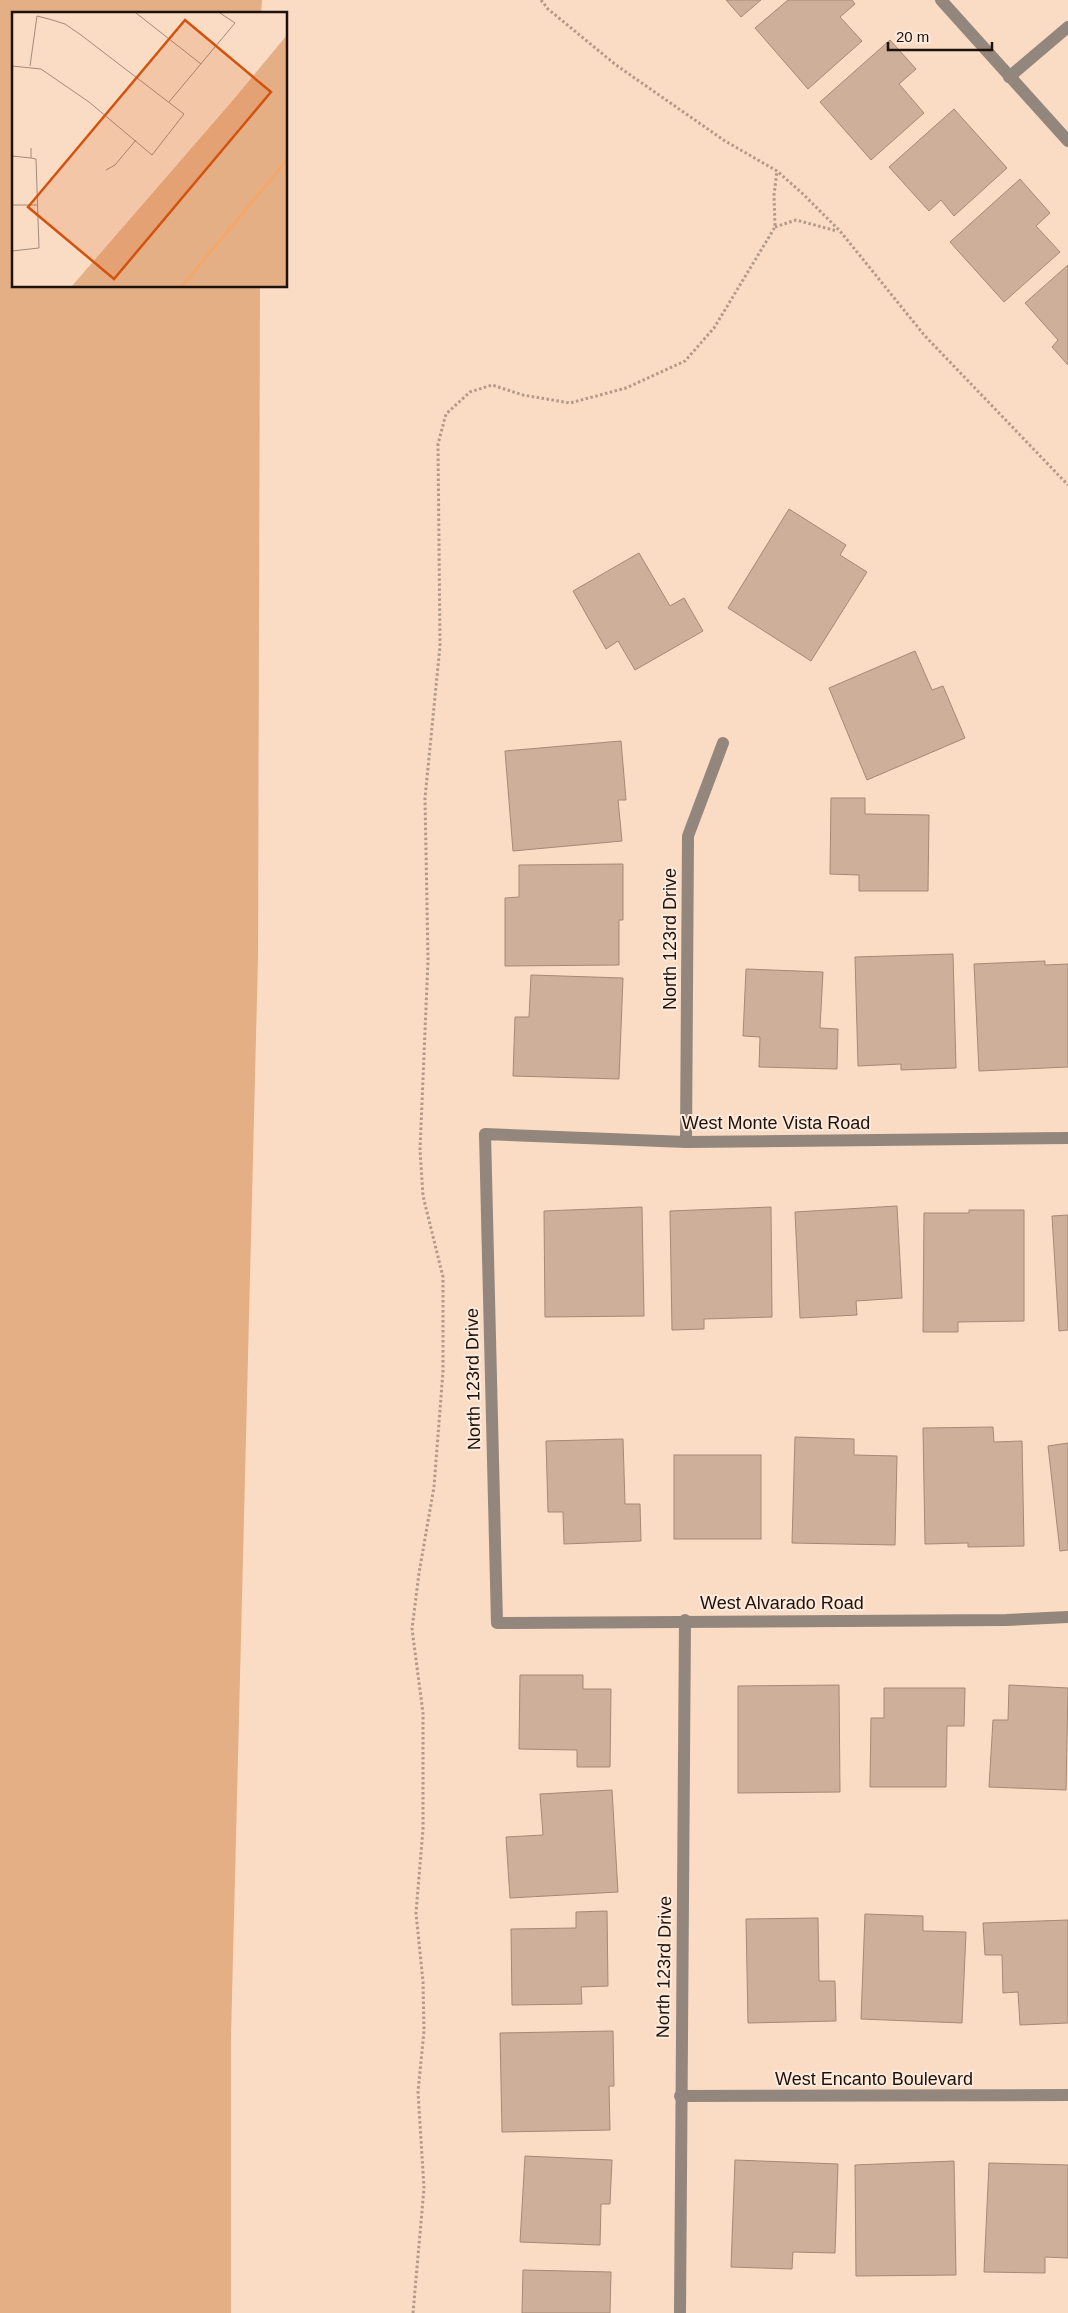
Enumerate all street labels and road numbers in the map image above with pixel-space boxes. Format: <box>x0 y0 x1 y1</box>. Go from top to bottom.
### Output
street label: North 123rd Drive <box>660 868 680 1010</box>
street label: West Monte Vista Road <box>682 1113 870 1133</box>
street label: North 123rd Drive <box>462 1308 484 1450</box>
street label: West Alvarado Road <box>700 1593 864 1613</box>
street label: North 123rd Drive <box>653 1896 675 2038</box>
street label: West Encanto Boulevard <box>775 2069 973 2089</box>

